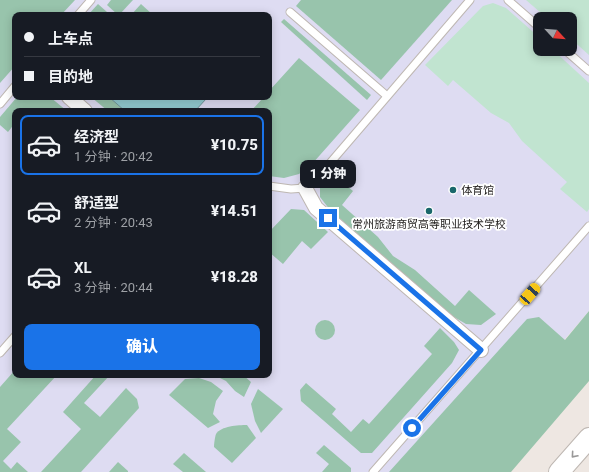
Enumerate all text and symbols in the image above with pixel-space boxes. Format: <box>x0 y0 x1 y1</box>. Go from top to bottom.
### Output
north arrow <box>533 12 577 56</box>
map controls <box>533 12 577 56</box>
text: 上车点 <box>48 30 93 48</box>
text: 目的地 <box>48 68 93 86</box>
icon: car <box>26 127 62 163</box>
text: 经济型 <box>74 128 119 146</box>
text: ¥10.75 <box>211 136 258 154</box>
text: 1 分钟 · 20:42 <box>74 149 153 164</box>
callout: 1 分钟 <box>300 160 356 188</box>
text: 1 分钟 <box>310 166 346 181</box>
place label: 体育馆 <box>461 184 494 197</box>
marker: 体育馆 <box>448 185 458 195</box>
icon: car <box>26 193 62 229</box>
text: 舒适型 <box>74 194 119 212</box>
text: ¥14.51 <box>211 202 258 220</box>
marker: 常州旅游商贸高等职业技术学校 <box>424 206 434 216</box>
route end <box>319 209 337 227</box>
text: 2 分钟 · 20:43 <box>74 215 153 230</box>
place label: 常州旅游商贸高等职业技术学校 <box>352 218 506 231</box>
icon: car <box>26 259 62 295</box>
text: XL <box>74 259 92 277</box>
text: ¥18.28 <box>211 268 258 286</box>
text: 3 分钟 · 20:44 <box>74 280 153 295</box>
car <box>518 281 542 307</box>
button: 确认 <box>24 324 260 370</box>
route start <box>403 419 421 437</box>
one-way arrow <box>571 450 579 458</box>

